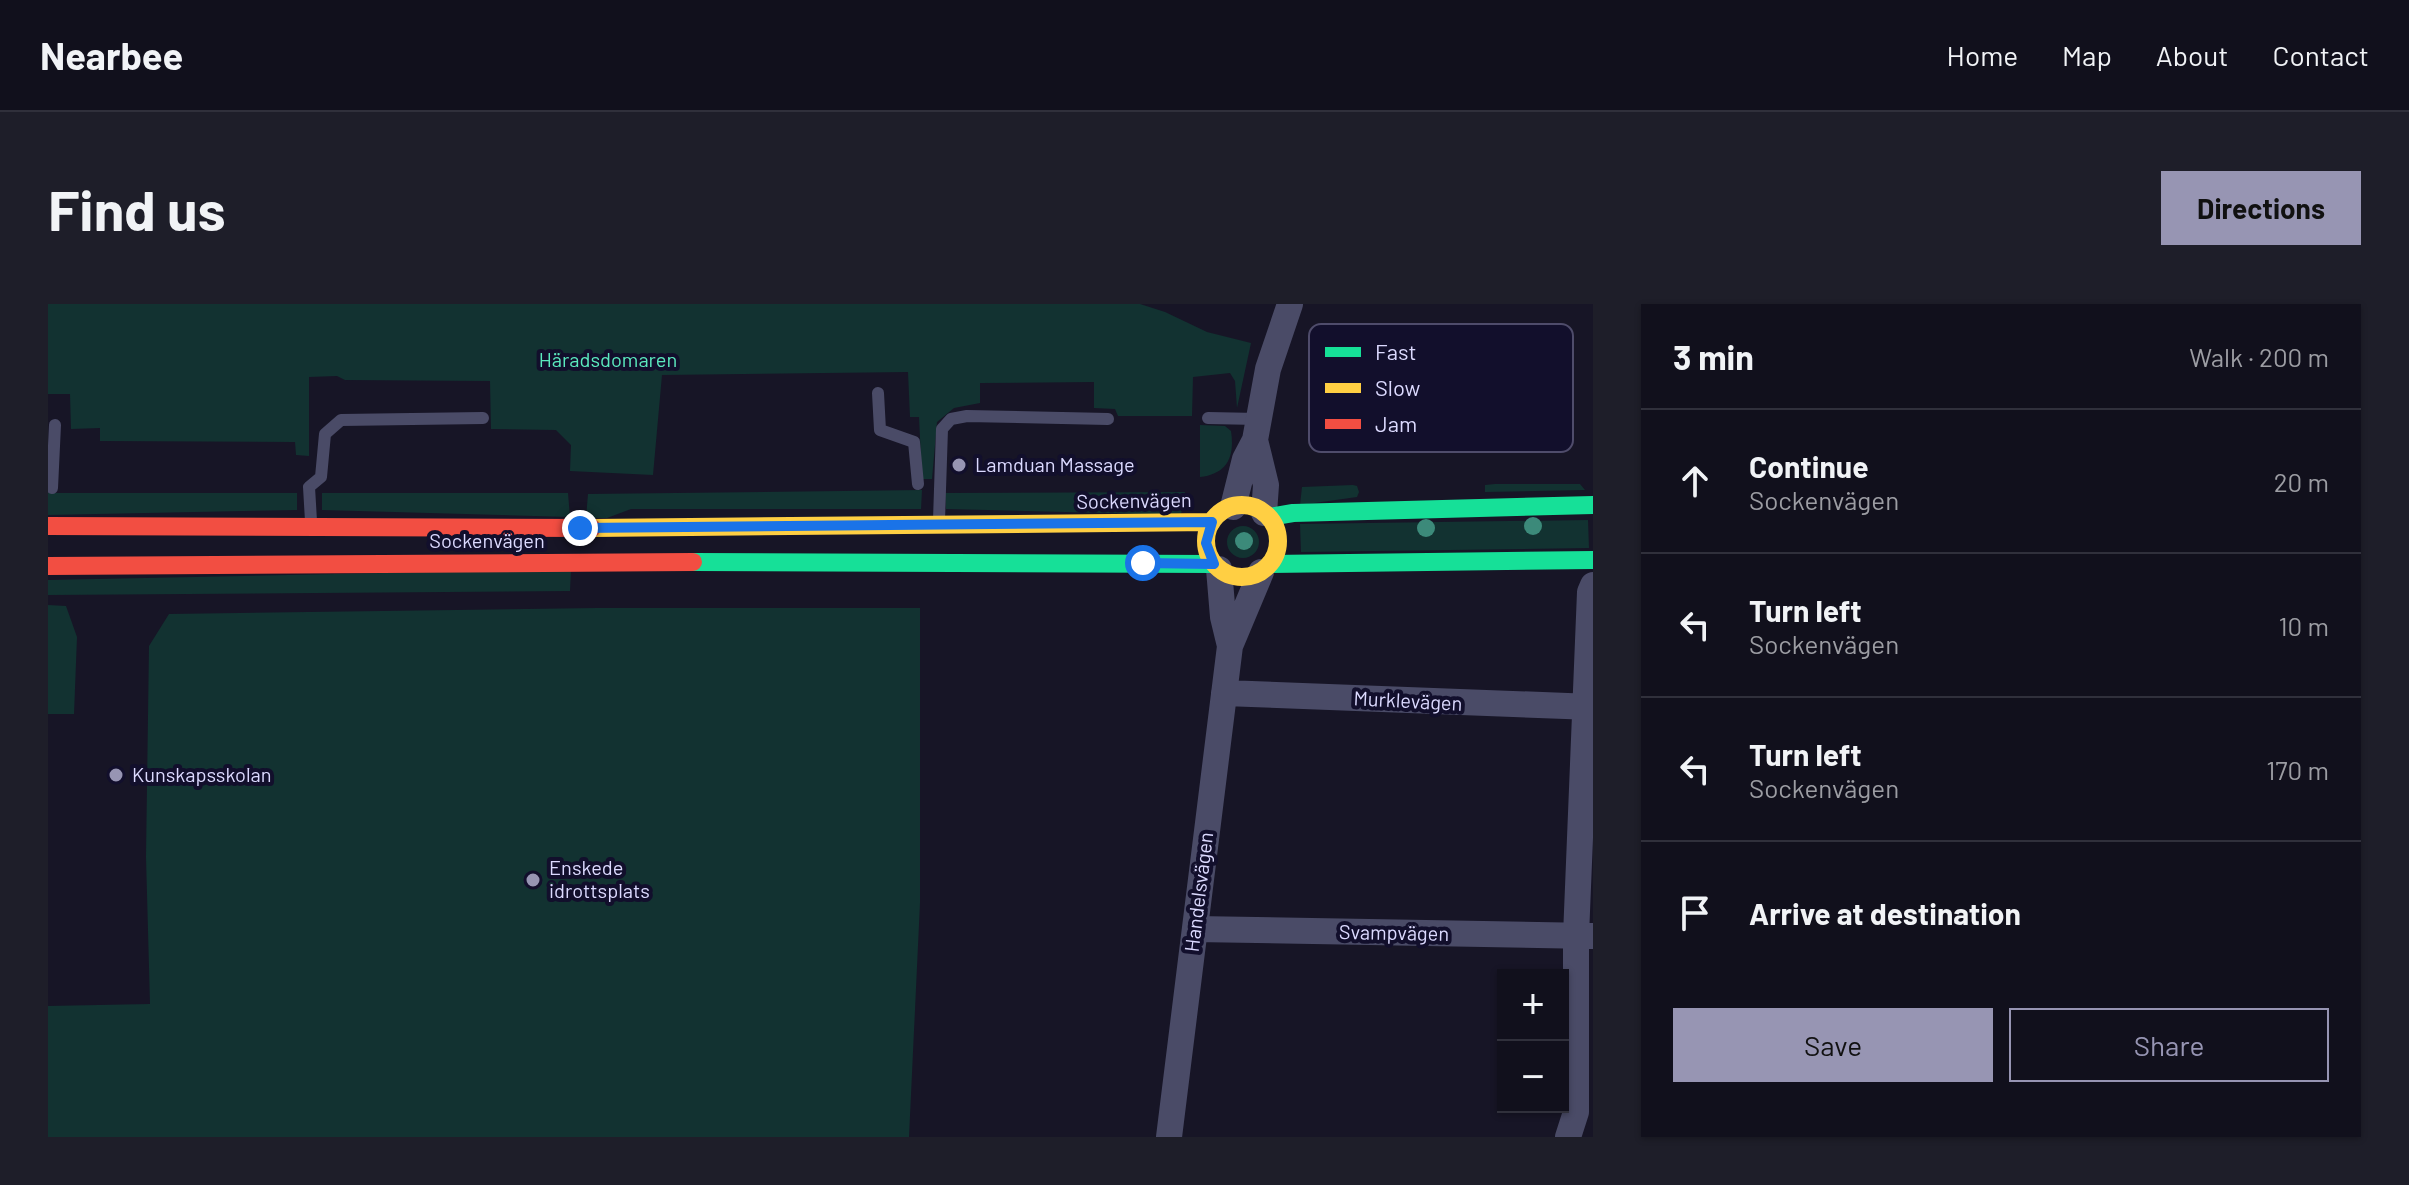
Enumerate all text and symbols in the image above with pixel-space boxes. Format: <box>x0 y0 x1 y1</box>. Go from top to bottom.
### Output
text: Nearbee <box>40 32 183 78</box>
text: Home <box>1947 38 2018 72</box>
text: Map <box>2062 38 2112 72</box>
text: About <box>2156 38 2228 72</box>
text: Contact <box>2272 38 2369 72</box>
button: Directions <box>2161 171 2361 245</box>
text: Find us <box>48 175 226 242</box>
legend <box>1309 324 1573 452</box>
text: 3 min <box>1673 336 1754 377</box>
text: Fast <box>1375 338 1417 364</box>
text: Walk · 200 m <box>2189 341 2329 372</box>
park label: Häradsdomaren <box>539 347 677 371</box>
text: Slow <box>1375 374 1420 400</box>
text: Jam <box>1375 410 1417 436</box>
text: Continue <box>1749 448 1869 484</box>
place label: Lamduan Massage <box>975 452 1135 476</box>
marker: Lamduan Massage <box>950 456 968 474</box>
icon: ahead <box>1673 459 1717 503</box>
text: 20 m <box>2274 466 2329 497</box>
text: Sockenvägen <box>1749 484 1899 515</box>
street label: Sockenvägen <box>1076 487 1192 513</box>
route end <box>562 510 598 546</box>
street label: Sockenvägen <box>429 528 545 552</box>
route start <box>1125 545 1161 581</box>
text: Turn left <box>1749 592 1862 628</box>
icon: left <box>1673 603 1717 647</box>
text: 10 m <box>2279 610 2329 641</box>
text: Sockenvägen <box>1749 628 1899 659</box>
street label: Murklevägen <box>1353 685 1463 715</box>
text: Turn left <box>1749 736 1862 772</box>
icon: left <box>1673 747 1717 791</box>
text: 170 m <box>2266 754 2329 785</box>
place label: Kunskapsskolan <box>132 762 272 786</box>
marker: Kunskapsskolan <box>107 766 125 784</box>
text: Sockenvägen <box>1749 772 1899 803</box>
street label: Handelsvägen <box>1179 830 1217 953</box>
place label: Enskede idrottsplats <box>549 855 650 902</box>
marker: Enskede idrottsplats <box>524 871 542 889</box>
icon: arrive <box>1673 891 1717 935</box>
text: Arrive at destination <box>1749 895 2021 931</box>
street label: Svampvägen <box>1339 919 1449 945</box>
map controls <box>1497 969 1569 1113</box>
button: + <box>1497 969 1569 1041</box>
button: Save <box>1673 1008 1993 1082</box>
button: Share <box>2009 1008 2329 1082</box>
button: − <box>1497 1041 1569 1113</box>

